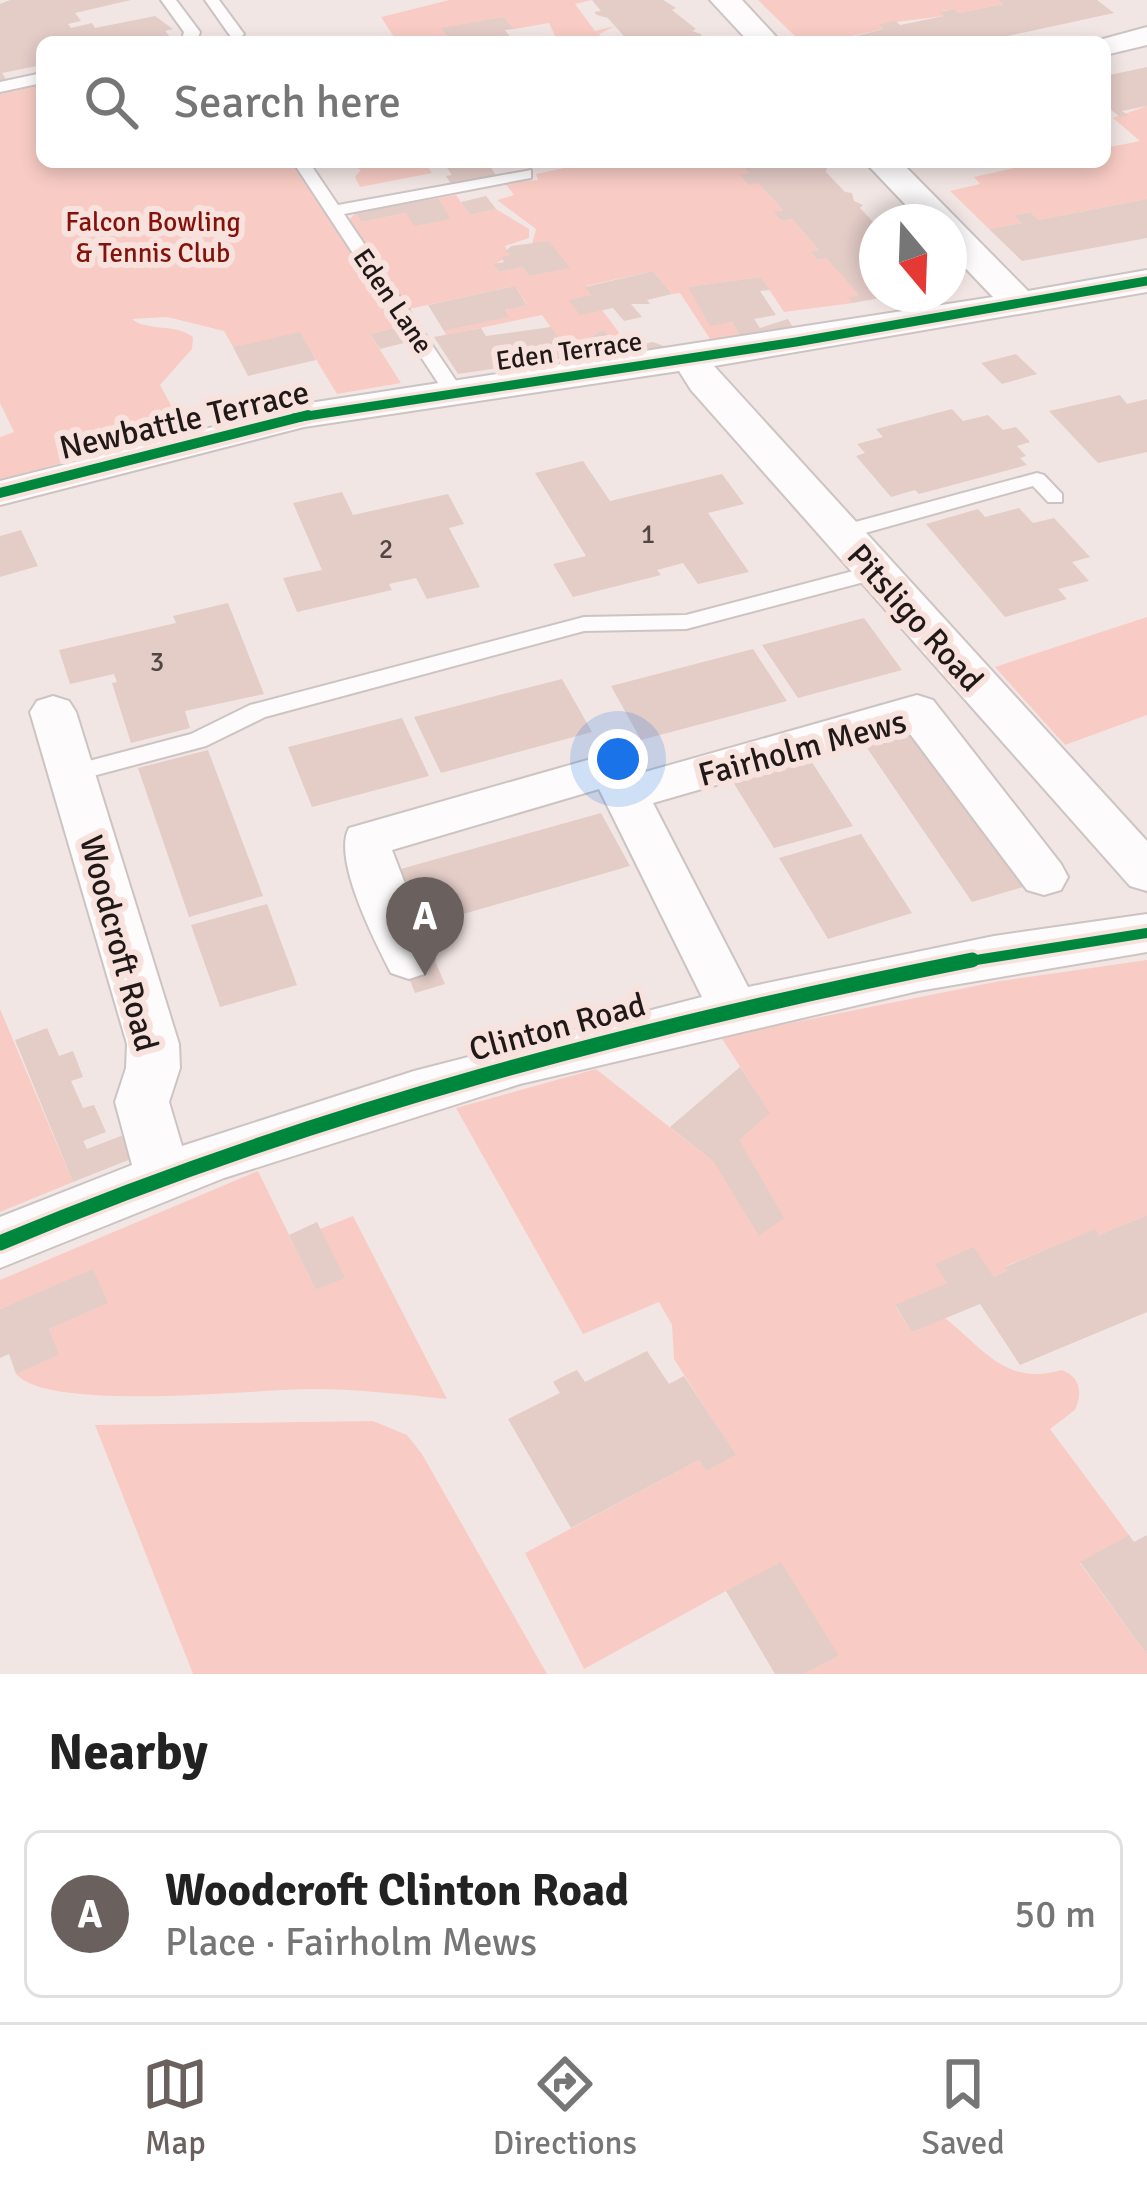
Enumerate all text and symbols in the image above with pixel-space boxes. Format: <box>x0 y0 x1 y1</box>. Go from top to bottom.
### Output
search box <box>36 36 1111 168</box>
icon: search <box>78 69 144 135</box>
text: Search here <box>174 75 401 130</box>
north arrow <box>859 204 967 312</box>
park label: Falcon Bowling & Tennis Club <box>65 206 241 270</box>
street label: Eden Lane <box>346 243 440 360</box>
street label: Eden Terrace <box>494 325 644 378</box>
street label: Newbattle Terrace <box>56 372 313 469</box>
house number: 1 <box>641 518 655 551</box>
house number: 2 <box>379 533 393 566</box>
street label: Pitsligo Road <box>838 536 992 700</box>
house number: 3 <box>150 646 164 679</box>
street label: Fairholm Mews <box>694 701 911 796</box>
your location <box>588 729 648 789</box>
street label: Woodcroft Road <box>70 831 167 1056</box>
pin: A <box>386 877 464 976</box>
street label: Clinton Road <box>465 984 650 1071</box>
text: Nearby <box>48 1721 208 1784</box>
text: Woodcroft Clinton Road <box>165 1863 629 1918</box>
text: A <box>78 1890 102 1938</box>
text: 50 m <box>1014 1890 1096 1938</box>
text: Place · Fairholm Mews <box>165 1918 537 1966</box>
tab: Map <box>142 2051 208 2164</box>
tab: Directions <box>493 2051 637 2164</box>
tab: Saved <box>922 2051 1005 2164</box>

